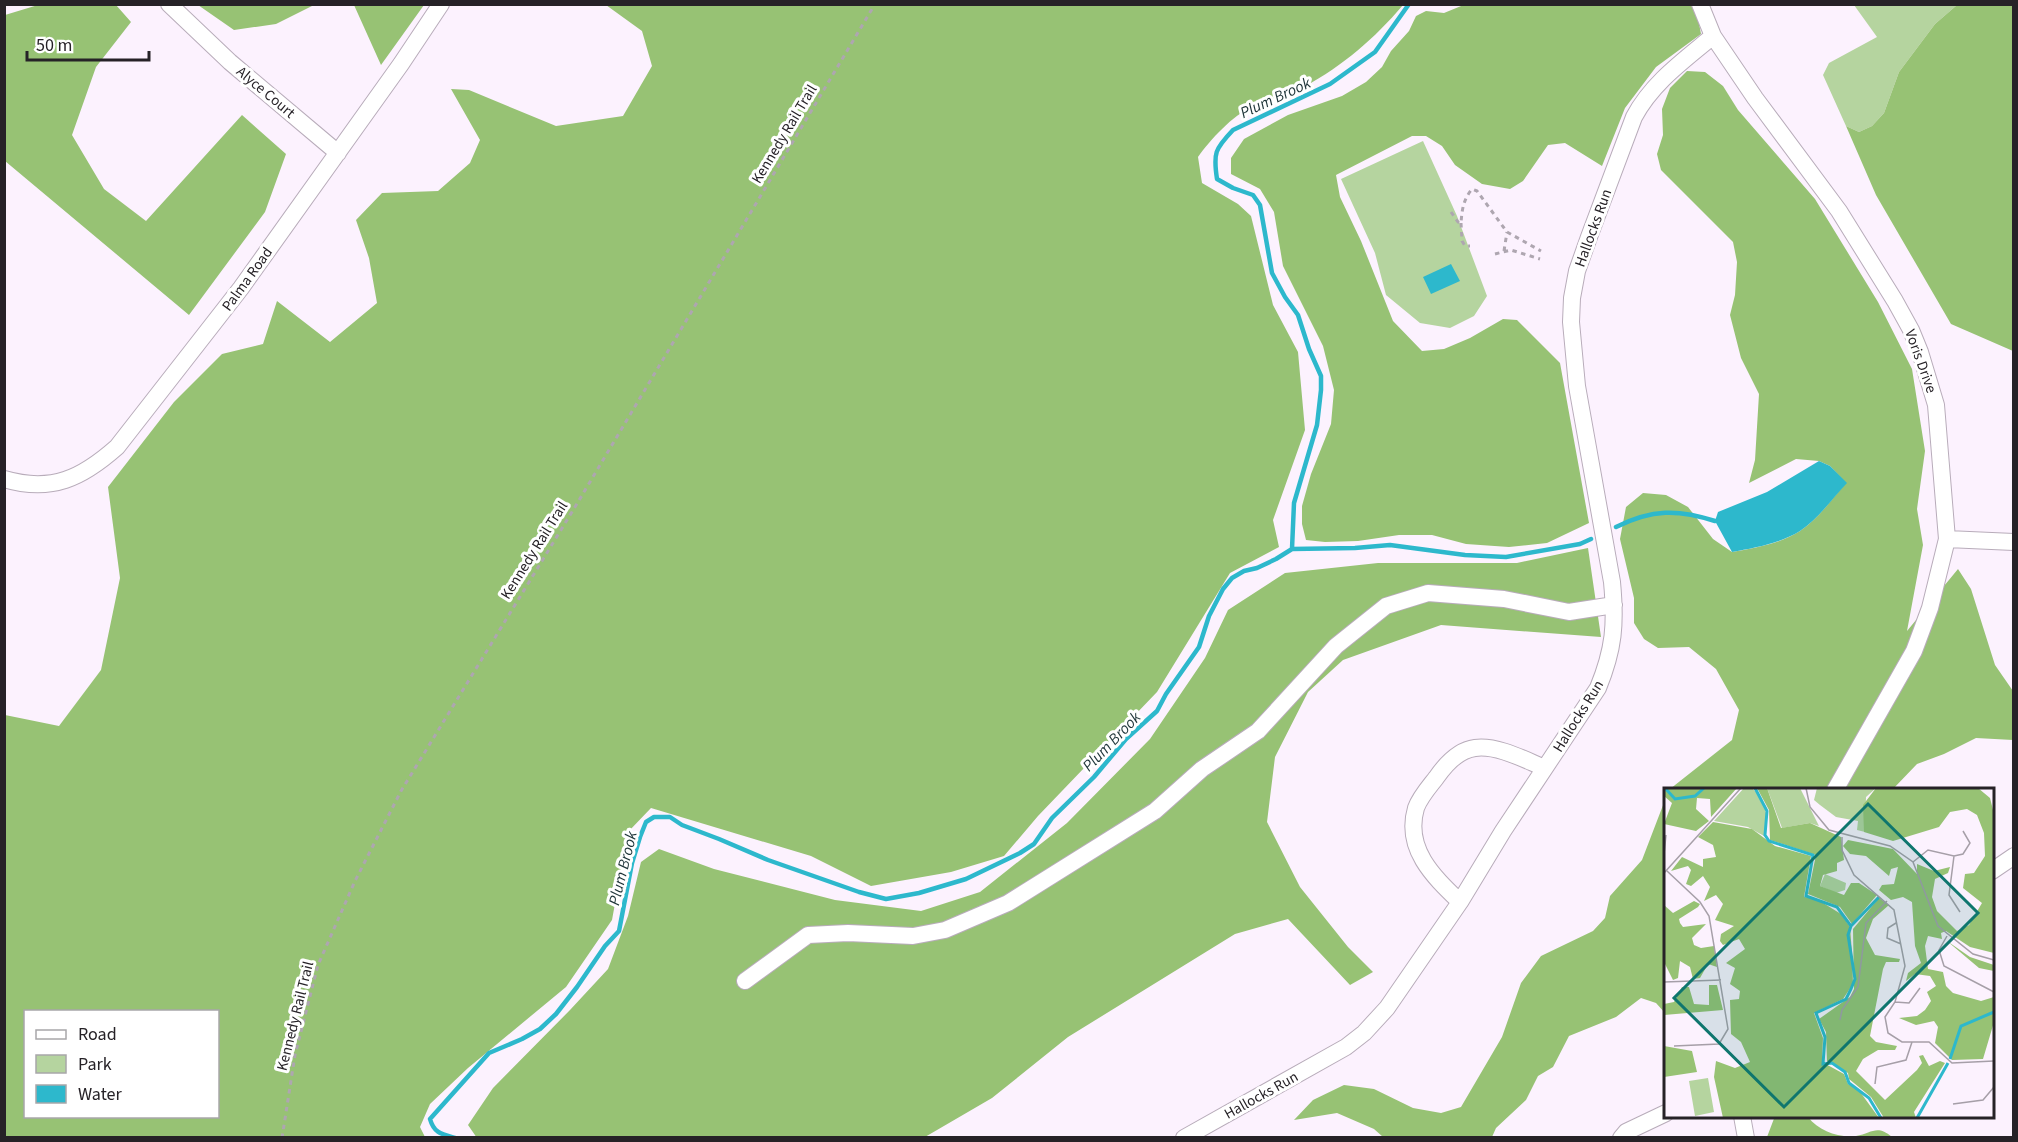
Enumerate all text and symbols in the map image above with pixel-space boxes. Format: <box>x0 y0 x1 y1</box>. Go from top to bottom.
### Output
scale bar <box>27 24 148 62</box>
text: 50 m <box>36 33 72 58</box>
street label: Alyce Court <box>232 62 300 123</box>
water label: Plum Brook <box>1237 72 1315 124</box>
street label: Kennedy Rail Trail <box>747 81 822 188</box>
street label: Hallocks Run <box>1570 186 1617 270</box>
street label: Palma Road <box>217 243 278 316</box>
street label: Voris Drive <box>1899 326 1942 396</box>
street label: Kennedy Rail Trail <box>496 497 573 603</box>
street label: Hallocks Run <box>1548 676 1609 756</box>
water label: Plum Brook <box>1078 707 1146 777</box>
inset map <box>1664 788 1994 1118</box>
water label: Plum Brook <box>603 829 643 908</box>
street label: Kennedy Rail Trail <box>272 959 319 1073</box>
legend <box>24 1010 219 1118</box>
text: Road <box>78 1022 117 1047</box>
text: Park <box>78 1052 112 1077</box>
street label: Hallocks Run <box>1220 1066 1302 1124</box>
text: Water <box>78 1082 122 1107</box>

